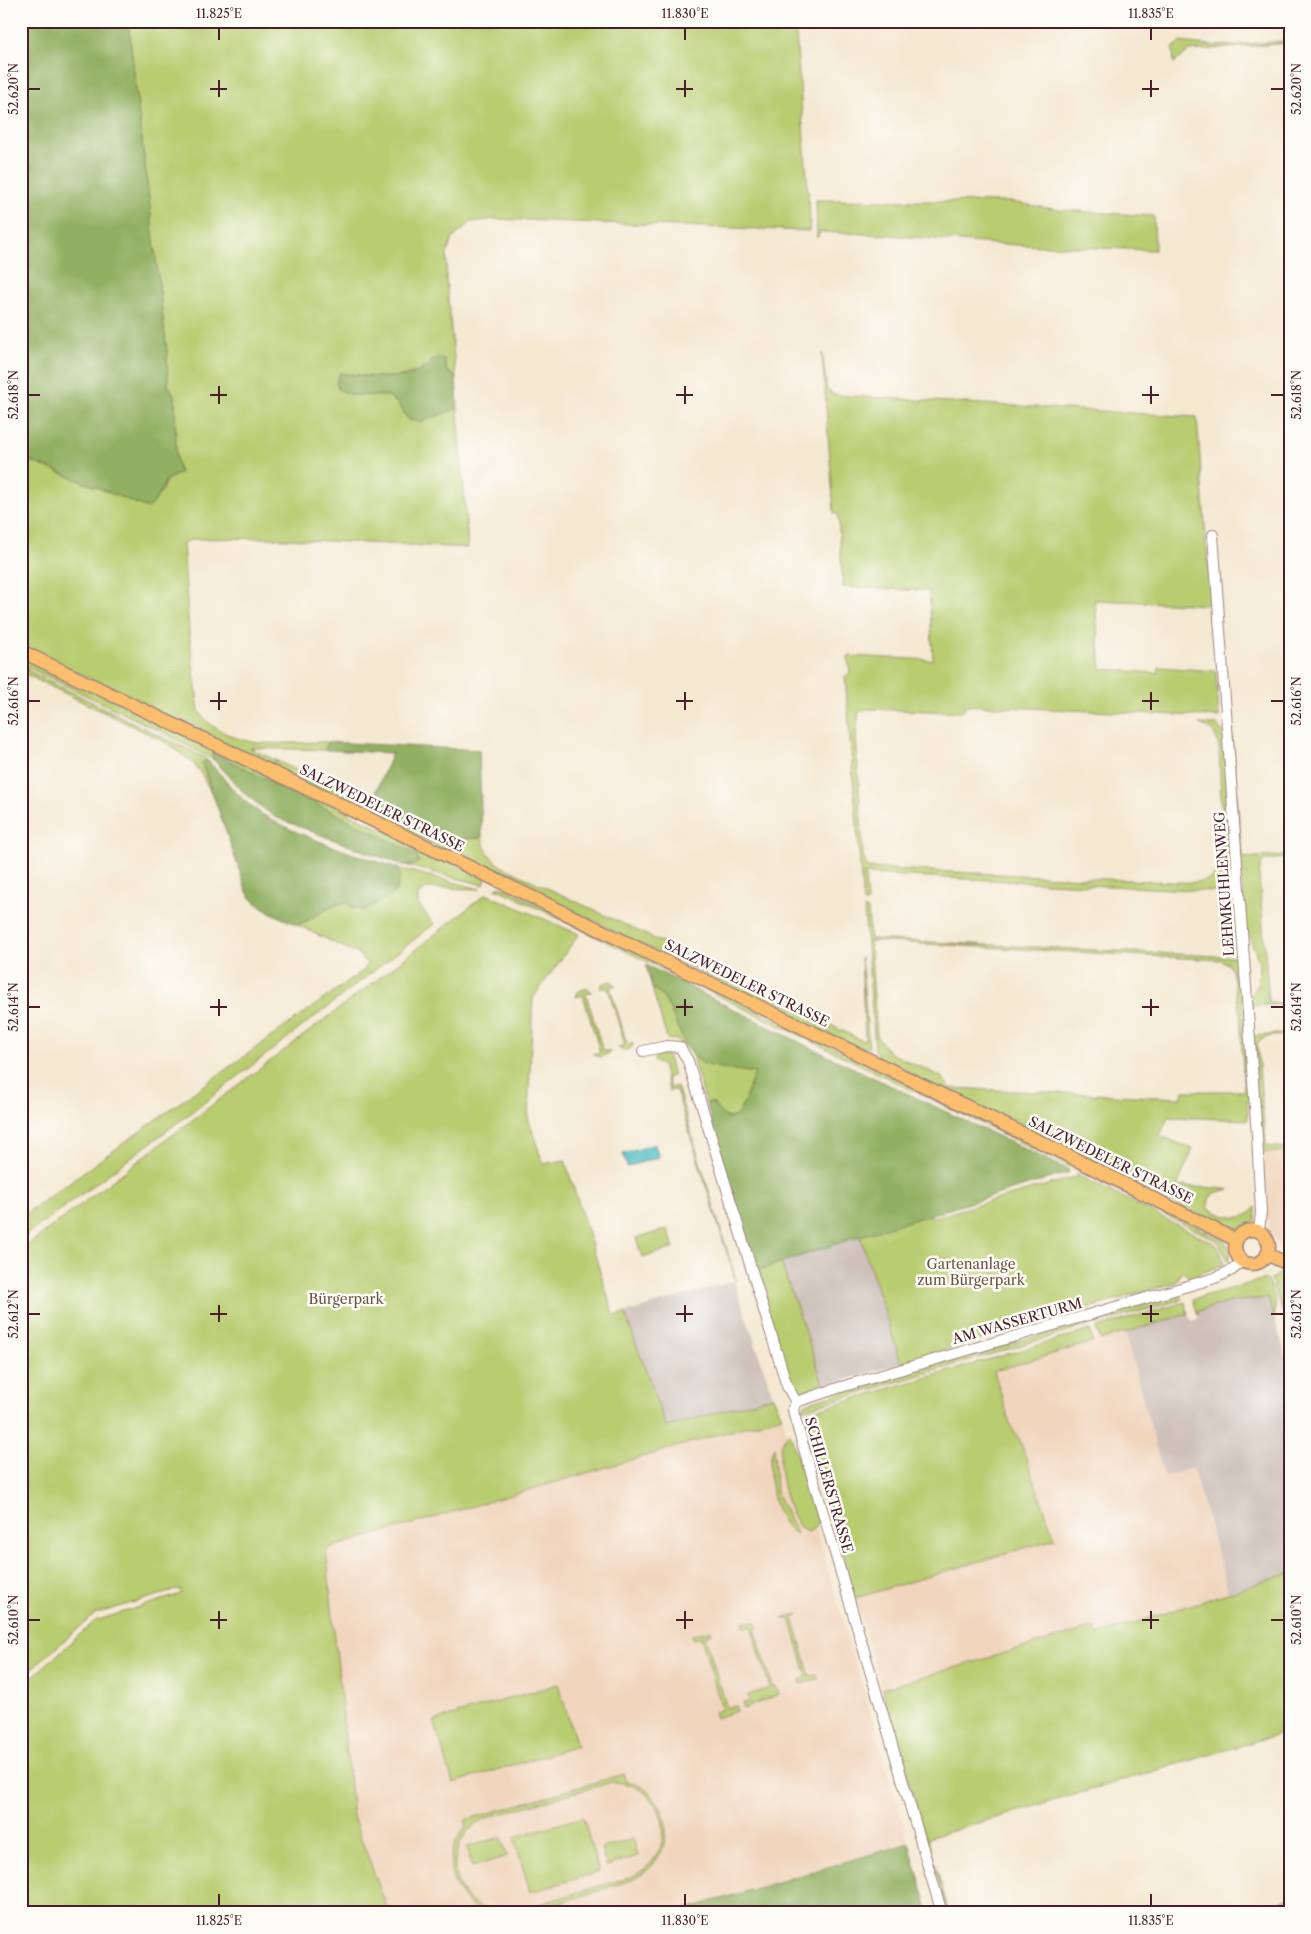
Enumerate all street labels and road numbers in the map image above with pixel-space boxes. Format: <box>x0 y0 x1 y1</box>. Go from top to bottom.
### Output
street label: SALZWEDELER STRASSE <box>297 760 467 856</box>
street label: LEHMKUHLENWEG <box>1210 811 1238 957</box>
street label: SALZWEDELER STRASSE <box>662 935 832 1031</box>
street label: SALZWEDELER STRASSE <box>1026 1112 1196 1208</box>
street label: AM WASSERTURM <box>949 1294 1084 1348</box>
street label: SCHILLERSTRASSE <box>801 1415 857 1555</box>

